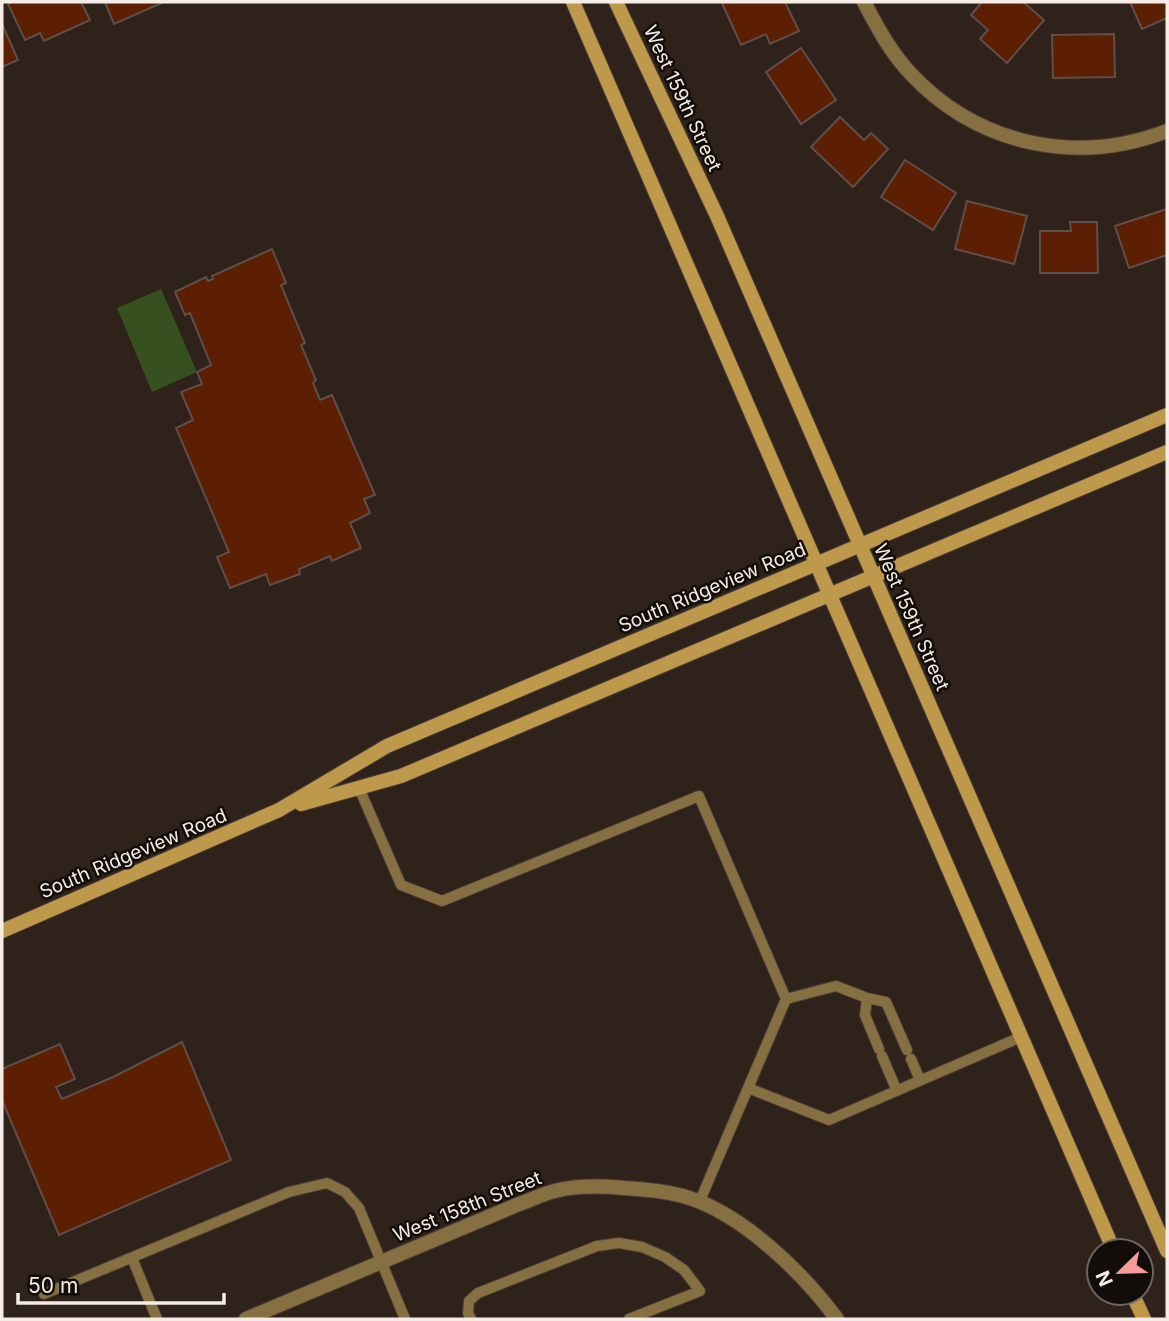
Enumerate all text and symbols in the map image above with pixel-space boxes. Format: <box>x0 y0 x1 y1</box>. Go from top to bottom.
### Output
street label: West 159th Street <box>639 22 726 175</box>
street label: South Ridgeview Road <box>615 538 809 637</box>
street label: West 159th Street <box>869 540 954 694</box>
street label: South Ridgeview Road <box>36 804 230 903</box>
street label: West 158th Street <box>390 1166 545 1247</box>
north arrow <box>1085 1237 1155 1307</box>
scale bar <box>18 1262 224 1306</box>
text: N <box>1091 1267 1118 1290</box>
text: 50 m <box>28 1273 78 1298</box>

